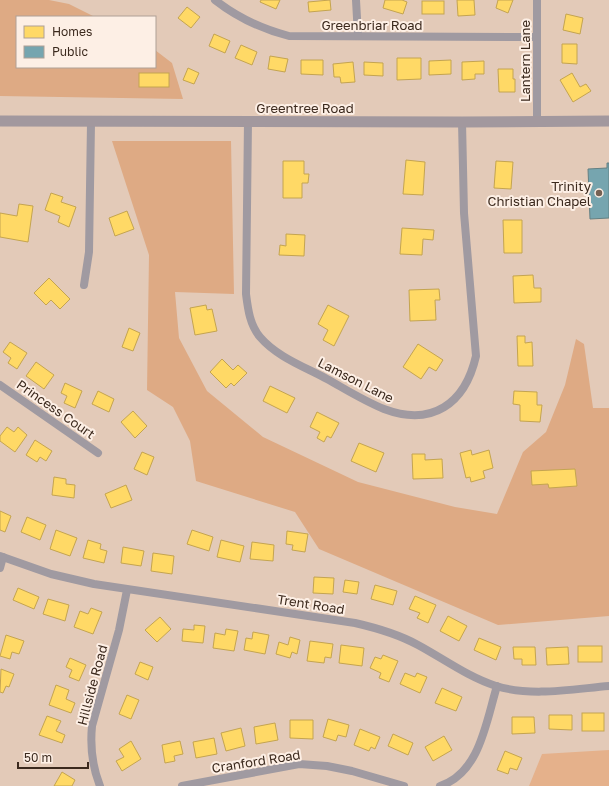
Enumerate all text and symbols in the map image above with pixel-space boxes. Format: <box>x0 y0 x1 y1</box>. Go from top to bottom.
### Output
legend <box>16 16 156 68</box>
street label: Greenbriar Road <box>321 17 423 33</box>
street label: Lantern Lane <box>517 20 533 102</box>
text: Homes <box>52 24 92 39</box>
text: Public <box>52 44 89 59</box>
street label: Greentree Road <box>256 100 354 116</box>
place label: Trinity Christian Chapel <box>488 178 592 209</box>
marker: Trinity Christian Chapel <box>594 188 604 198</box>
street label: Lamson Lane <box>316 354 396 406</box>
street label: Princess Court <box>14 376 98 442</box>
street label: Trent Road <box>276 591 346 617</box>
street label: Hillside Road <box>74 643 110 727</box>
scale bar <box>18 744 88 770</box>
street label: Cranford Road <box>211 746 301 776</box>
text: 50 m <box>24 750 52 765</box>

